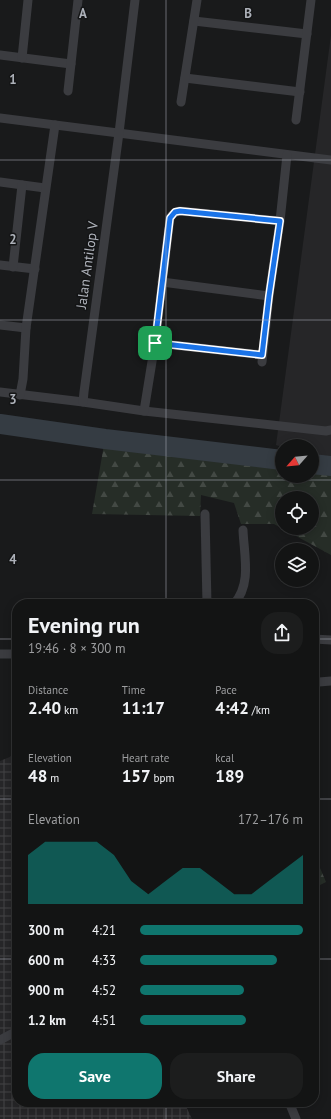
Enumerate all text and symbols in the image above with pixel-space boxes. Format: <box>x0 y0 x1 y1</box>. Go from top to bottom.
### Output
text: A <box>79 5 87 22</box>
text: B <box>244 5 252 22</box>
text: 1 <box>9 71 17 88</box>
street label: Jalan Antilop V <box>72 220 102 311</box>
text: 2 <box>9 231 17 248</box>
pin <box>138 326 172 360</box>
icon: arrive <box>144 332 166 354</box>
text: 3 <box>9 391 17 408</box>
north arrow <box>275 439 319 483</box>
map controls <box>275 439 319 587</box>
button: locate <box>275 491 319 535</box>
button: layers <box>275 543 319 587</box>
text: 4 <box>9 551 17 568</box>
text: Evening run <box>28 611 140 639</box>
button: share <box>261 612 303 654</box>
text: 19:46 · 8 × 300 m <box>28 640 125 657</box>
text: Distance <box>28 683 68 697</box>
text: Time <box>122 683 145 697</box>
text: Pace <box>215 683 237 697</box>
text: 2.40 <box>28 697 61 719</box>
text: 11:17 <box>122 697 165 719</box>
text: 4:42 <box>215 697 249 719</box>
text: km <box>61 703 78 717</box>
text: /km <box>249 703 270 717</box>
text: Elevation <box>28 751 72 765</box>
text: Heart rate <box>122 751 169 765</box>
text: kcal <box>215 751 234 765</box>
text: 48 <box>28 765 47 787</box>
text: 157 <box>122 765 151 787</box>
text: 189 <box>215 765 244 787</box>
text: m <box>47 771 59 785</box>
text: bpm <box>151 771 174 785</box>
text: Elevation <box>28 811 80 828</box>
text: 172–176 m <box>238 811 303 828</box>
text: 300 m <box>28 922 64 939</box>
text: 4:21 <box>92 922 116 939</box>
text: 600 m <box>28 952 64 969</box>
text: 4:33 <box>92 952 116 969</box>
text: 900 m <box>28 982 64 999</box>
text: 4:52 <box>92 982 116 999</box>
text: 1.2 km <box>28 1012 66 1029</box>
text: 4:51 <box>92 1012 116 1029</box>
button: Save <box>28 1053 162 1099</box>
button: Share <box>170 1053 303 1099</box>

